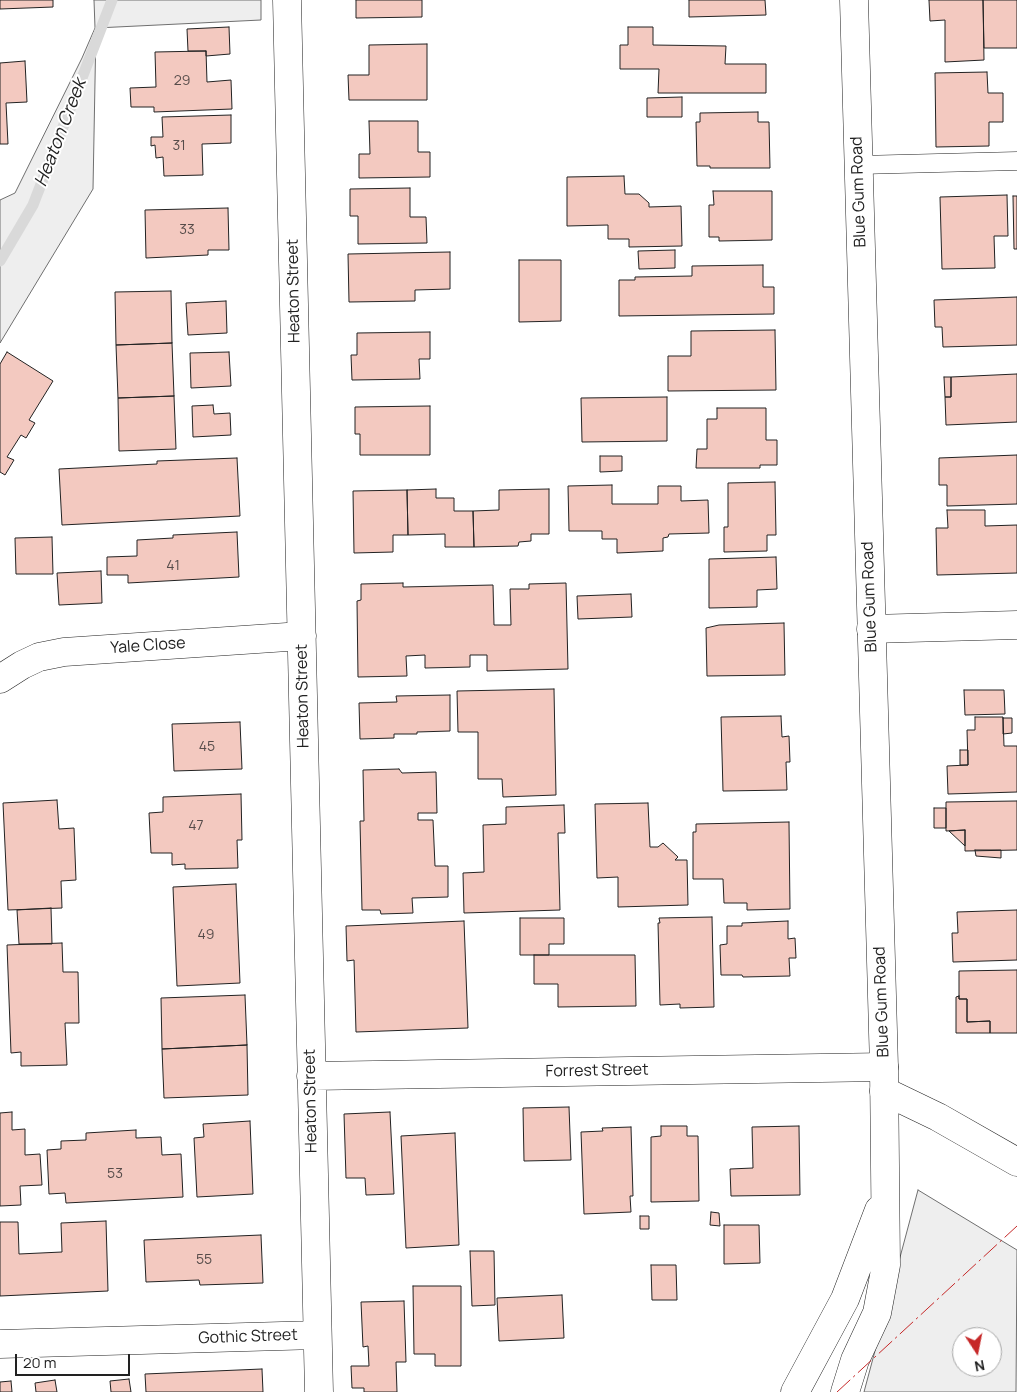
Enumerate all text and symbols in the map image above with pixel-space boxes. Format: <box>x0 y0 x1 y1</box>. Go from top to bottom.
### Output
house number: 29 <box>174 73 190 89</box>
water label: Heaton Creek <box>31 76 91 190</box>
street label: Blue Gum Road <box>847 136 871 248</box>
house number: 31 <box>172 138 186 154</box>
house number: 33 <box>179 222 195 238</box>
street label: Heaton Street <box>283 239 305 343</box>
street label: Blue Gum Road <box>858 541 882 653</box>
house number: 41 <box>166 558 180 574</box>
street label: Yale Close <box>110 634 186 658</box>
street label: Heaton Street <box>292 644 314 748</box>
house number: 45 <box>199 739 215 755</box>
house number: 47 <box>188 818 204 834</box>
house number: 49 <box>198 927 214 943</box>
street label: Blue Gum Road <box>870 946 894 1058</box>
street label: Heaton Street <box>300 1049 322 1153</box>
street label: Forrest Street <box>545 1061 649 1081</box>
house number: 53 <box>107 1166 123 1182</box>
house number: 55 <box>196 1252 212 1268</box>
street label: Gothic Street <box>198 1326 298 1348</box>
north arrow <box>952 1327 1002 1377</box>
scale bar <box>18 1344 132 1376</box>
text: 20 m <box>23 1352 56 1373</box>
text: N <box>973 1356 987 1377</box>

